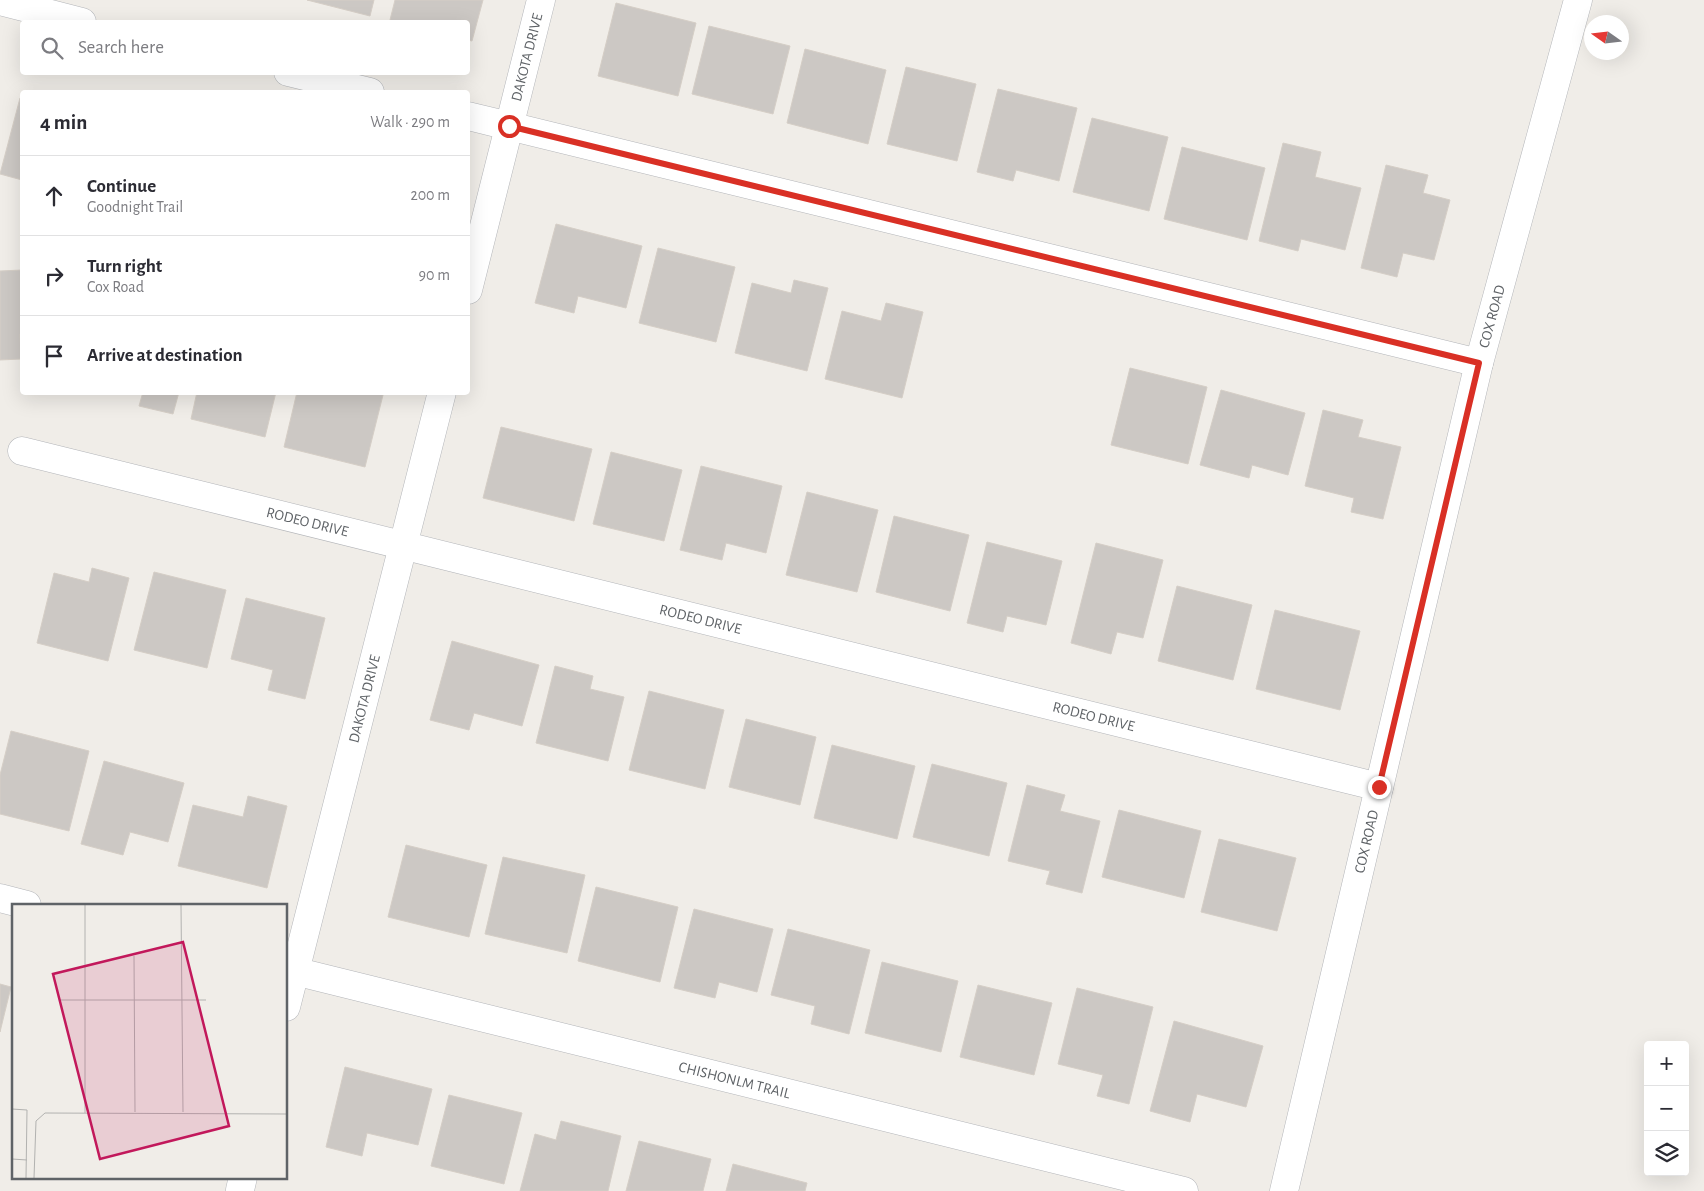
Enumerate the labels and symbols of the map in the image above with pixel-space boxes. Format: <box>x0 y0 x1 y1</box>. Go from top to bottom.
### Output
street label: DAKOTA DRIVE <box>508 12 545 103</box>
north arrow <box>1584 15 1629 60</box>
route start <box>498 115 521 138</box>
street label: COX ROAD <box>1476 283 1507 349</box>
street label: RODEO DRIVE <box>265 504 350 539</box>
street label: RODEO DRIVE <box>658 602 743 636</box>
street label: DAKOTA DRIVE <box>346 653 383 744</box>
street label: RODEO DRIVE <box>1051 699 1136 734</box>
route end <box>1368 776 1391 799</box>
street label: COX ROAD <box>1352 808 1381 875</box>
inset map <box>12 904 288 1178</box>
street label: CHISHONLM TRAIL <box>677 1059 792 1101</box>

